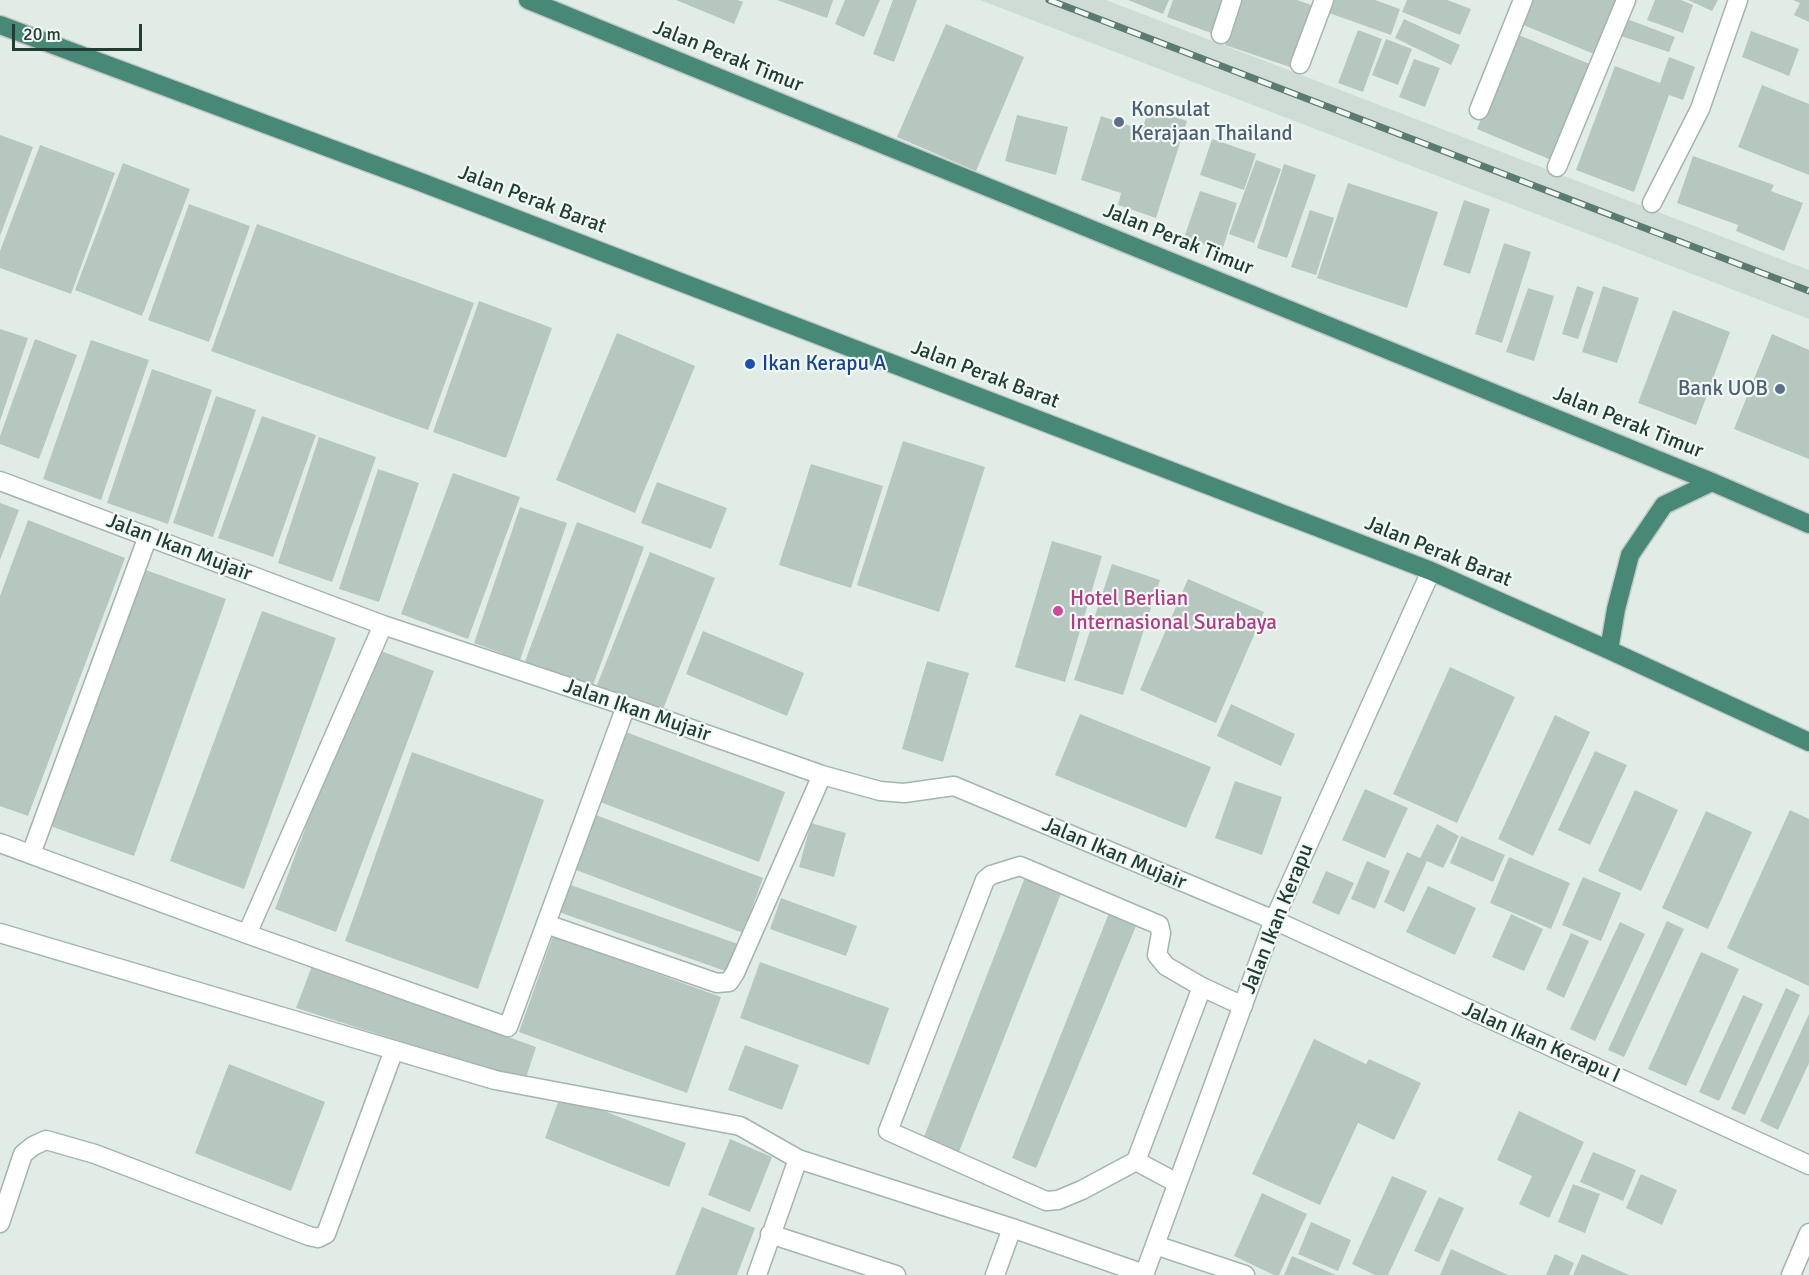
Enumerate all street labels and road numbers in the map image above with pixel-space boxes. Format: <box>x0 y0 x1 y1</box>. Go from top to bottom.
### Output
street label: Jalan Perak Timur <box>649 15 807 99</box>
street label: Jalan Perak Barat <box>455 160 609 240</box>
street label: Jalan Perak Timur <box>1099 198 1257 282</box>
street label: Jalan Perak Barat <box>908 335 1062 415</box>
street label: Jalan Perak Timur <box>1549 381 1707 465</box>
street label: Jalan Ikan Mujair <box>103 509 255 587</box>
street label: Jalan Perak Barat <box>1361 511 1515 593</box>
street label: Jalan Ikan Mujair <box>560 674 714 748</box>
street label: Jalan Ikan Mujair <box>1038 812 1190 896</box>
street label: Jalan Ikan Kerapu <box>1236 840 1320 998</box>
street label: Jalan Ikan Kerapu I <box>1458 997 1624 1089</box>

